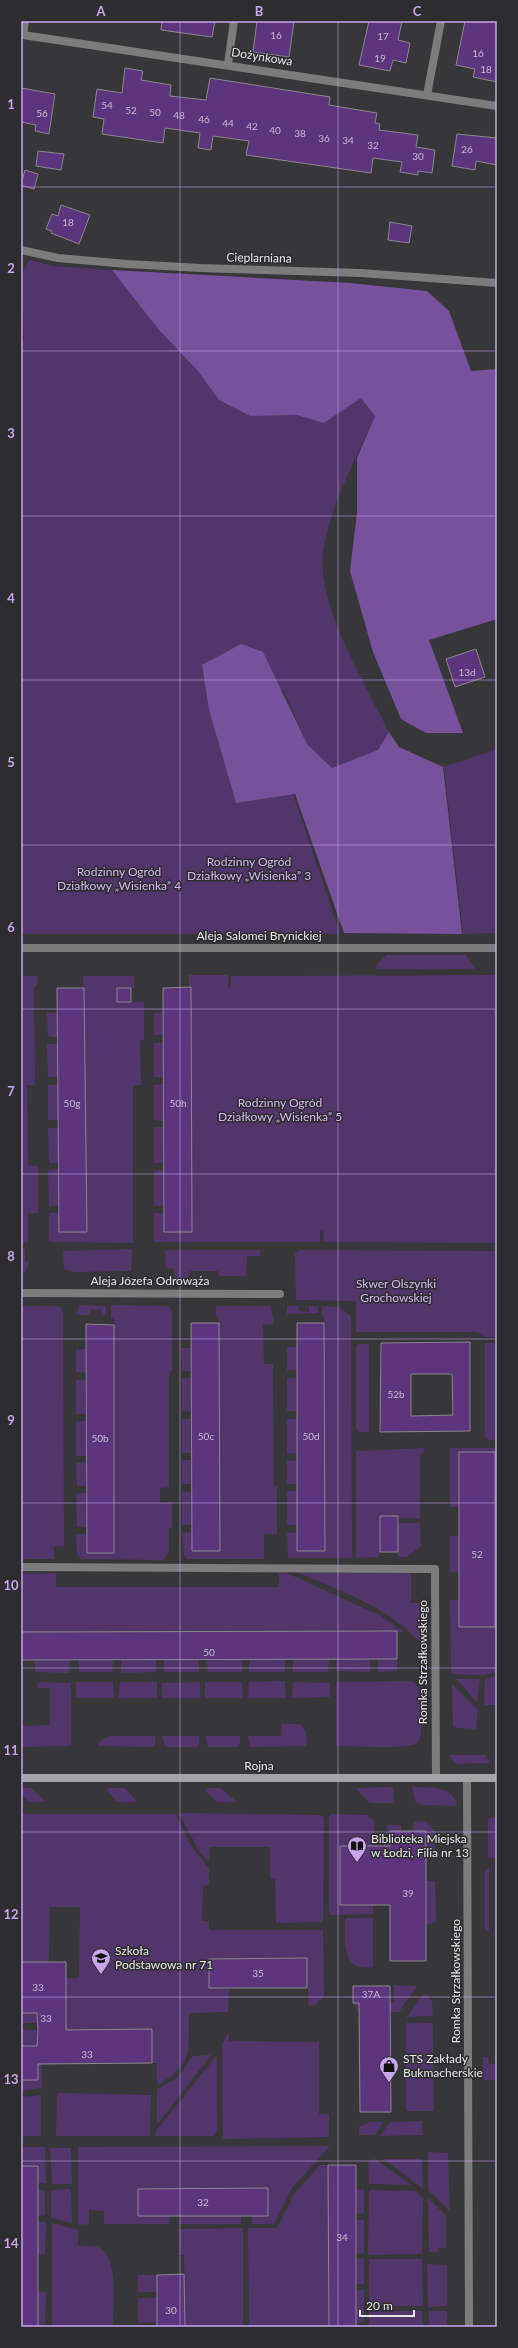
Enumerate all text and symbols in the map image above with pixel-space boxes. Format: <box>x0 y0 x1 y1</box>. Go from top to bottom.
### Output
text: A <box>95 3 106 19</box>
text: B <box>255 3 264 19</box>
text: C <box>413 3 422 19</box>
house number: 16 <box>270 29 282 41</box>
house number: 17 <box>377 30 389 42</box>
street label: Dożynkowa <box>230 44 294 69</box>
house number: 16 <box>472 47 484 59</box>
house number: 19 <box>374 52 386 64</box>
house number: 18 <box>480 63 492 75</box>
text: 1 <box>7 96 15 112</box>
house number: 54 <box>101 99 113 111</box>
house number: 52 <box>125 104 137 116</box>
house number: 50 <box>149 106 161 118</box>
house number: 56 <box>36 107 48 119</box>
house number: 48 <box>173 109 185 121</box>
house number: 46 <box>198 113 210 125</box>
house number: 44 <box>222 117 234 129</box>
house number: 42 <box>246 120 258 132</box>
house number: 40 <box>269 124 281 136</box>
house number: 38 <box>294 127 306 139</box>
house number: 36 <box>318 132 330 144</box>
house number: 34 <box>342 134 354 146</box>
house number: 32 <box>367 139 379 151</box>
house number: 26 <box>461 143 473 155</box>
house number: 30 <box>412 150 424 162</box>
house number: 18 <box>62 216 74 228</box>
street label: Cieplarniana <box>226 249 292 266</box>
text: 2 <box>7 260 15 276</box>
text: 3 <box>7 425 15 441</box>
text: 4 <box>7 590 15 606</box>
house number: 13d <box>458 666 476 678</box>
text: 5 <box>7 754 15 770</box>
park label: Rodzinny Ogród Działkowy „Wisienka” 3 <box>187 854 311 883</box>
park label: Rodzinny Ogród Działkowy „Wisienka” 4 <box>57 864 181 893</box>
text: 6 <box>7 919 15 935</box>
street label: Aleja Salomei Brynickiej <box>196 928 322 943</box>
text: 7 <box>7 1083 15 1099</box>
park label: Rodzinny Ogród Działkowy „Wisienka” 5 <box>218 1095 342 1124</box>
house number: 50g <box>64 1097 80 1109</box>
house number: 50h <box>169 1097 187 1109</box>
text: 8 <box>7 1248 15 1264</box>
street label: Aleja Józefa Odrowąża <box>91 1273 210 1288</box>
park label: Skwer Olszynki Grochowskiej <box>356 1276 436 1305</box>
house number: 52b <box>387 1388 405 1400</box>
text: 9 <box>7 1412 15 1428</box>
house number: 50c <box>198 1430 214 1442</box>
house number: 50d <box>302 1430 320 1442</box>
house number: 50b <box>91 1432 109 1444</box>
house number: 52 <box>471 1548 483 1560</box>
text: 10 <box>3 1577 19 1593</box>
street label: Romka Strzałkowskiego <box>415 1600 430 1724</box>
house number: 50 <box>203 1646 215 1658</box>
text: 11 <box>3 1742 19 1758</box>
street label: Rojna <box>244 1758 274 1773</box>
place label: Biblioteka Miejska w Łodzi, Filia nr 13 <box>371 1831 469 1860</box>
library icon: Biblioteka Miejska w Łodzi, Filia nr 13 <box>346 1835 368 1863</box>
house number: 39 <box>402 1887 414 1899</box>
text: 12 <box>3 1906 19 1922</box>
street label: Romka Strzałkowskiego <box>448 1919 463 2043</box>
place label: Szkoła Podstawowa nr 71 <box>115 1943 213 1972</box>
school or university icon: Szkoła Podstawowa nr 71 <box>90 1947 112 1975</box>
house number: 35 <box>252 1967 264 1979</box>
house number: 33 <box>32 1981 44 1993</box>
house number: 37A <box>362 1988 380 2000</box>
house number: 33 <box>40 2012 52 2024</box>
house number: 33 <box>81 2048 93 2060</box>
place label: STS Zakłady Bukmacherskie <box>403 2051 483 2080</box>
shop icon: STS Zakłady Bukmacherskie <box>378 2055 400 2083</box>
text: 13 <box>3 2071 19 2087</box>
house number: 32 <box>197 2196 209 2208</box>
house number: 34 <box>336 2231 348 2243</box>
text: 14 <box>3 2235 19 2251</box>
scale bar <box>360 2292 414 2318</box>
text: 20 m <box>366 2298 393 2313</box>
house number: 30 <box>165 2304 177 2316</box>

